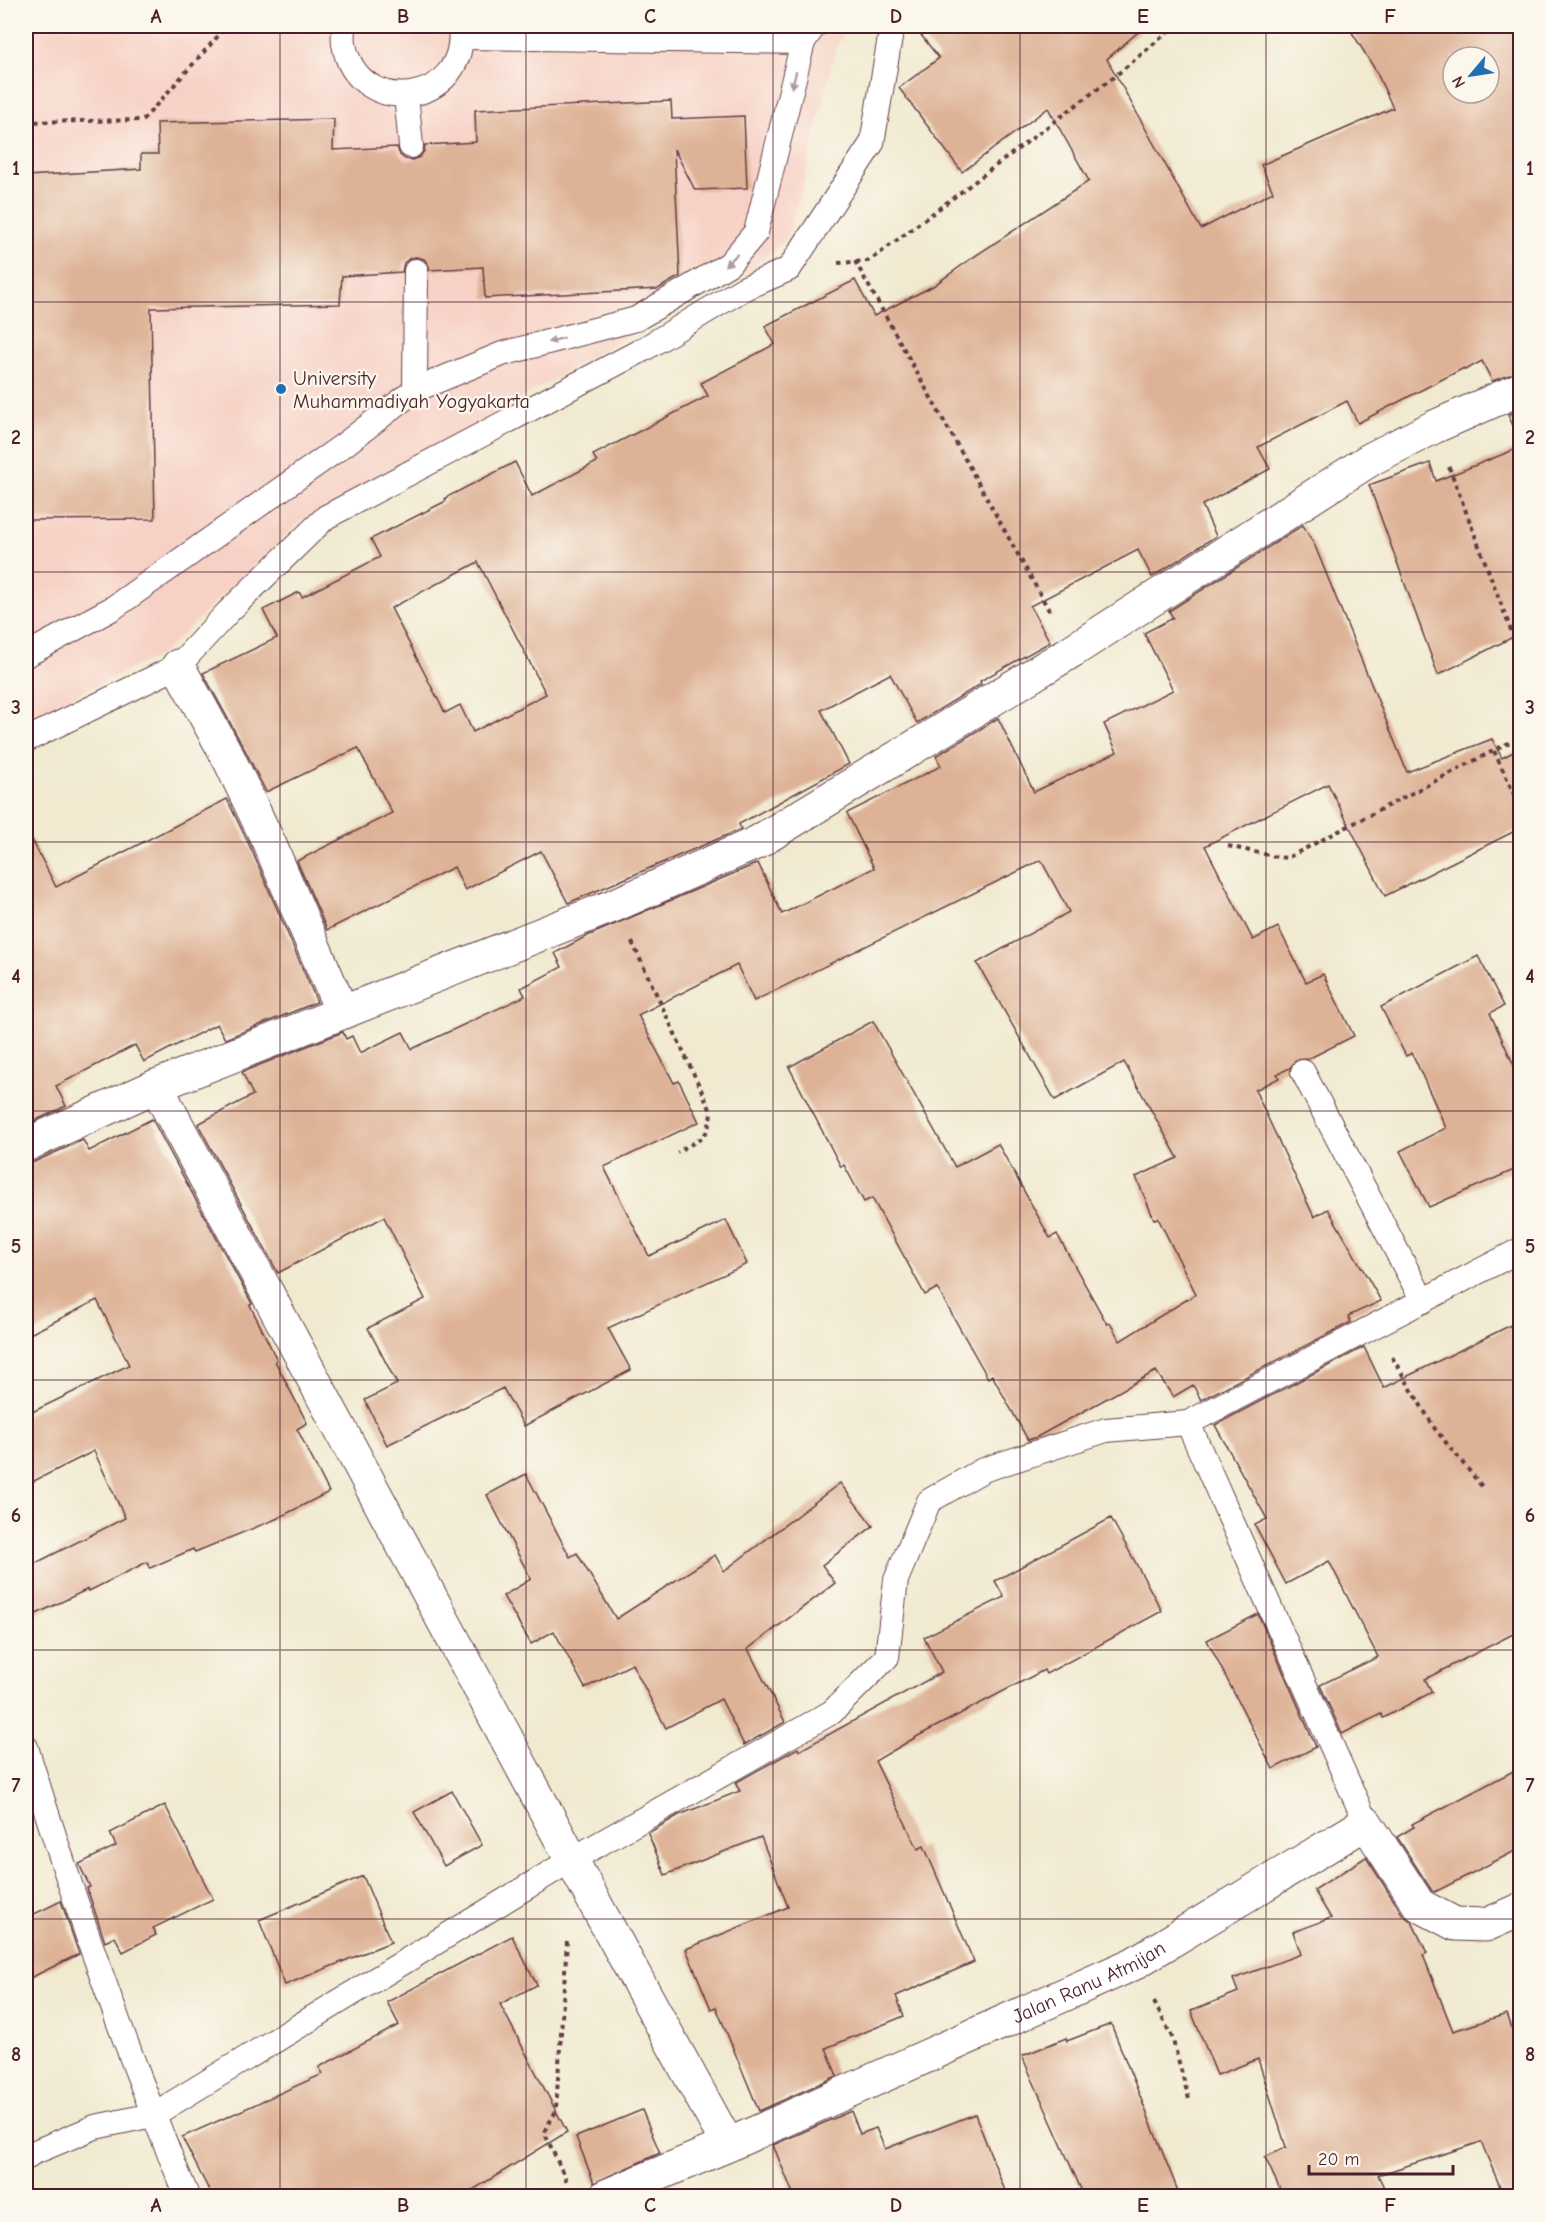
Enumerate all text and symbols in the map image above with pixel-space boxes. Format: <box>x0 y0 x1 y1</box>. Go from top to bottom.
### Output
text: A <box>150 5 162 28</box>
text: B <box>397 5 409 28</box>
text: C <box>644 5 656 28</box>
text: D <box>890 5 902 28</box>
text: E <box>1137 5 1149 28</box>
text: F <box>1384 5 1396 28</box>
north arrow <box>1441 45 1501 105</box>
one-way arrow <box>788 70 798 89</box>
text: N <box>1448 73 1469 91</box>
text: 1 <box>12 157 20 180</box>
text: 1 <box>1526 157 1534 180</box>
one-way arrow <box>724 253 739 267</box>
one-way arrow <box>547 336 565 346</box>
place label: University Muhammadiyah Yogyakarta <box>293 367 530 413</box>
marker: University Muhammadiyah Yogyakarta <box>274 382 288 396</box>
text: 2 <box>11 426 21 449</box>
text: 2 <box>1525 426 1535 449</box>
text: 3 <box>11 696 21 719</box>
text: 3 <box>1525 696 1535 719</box>
text: 4 <box>11 965 21 988</box>
text: 4 <box>1525 965 1535 988</box>
text: 5 <box>11 1235 21 1258</box>
text: 5 <box>1525 1235 1535 1258</box>
text: 6 <box>11 1504 21 1527</box>
text: 6 <box>1525 1504 1535 1527</box>
text: 7 <box>12 1774 21 1797</box>
text: 7 <box>1526 1774 1535 1797</box>
street label: Jalan Ranu Atmijan <box>1009 1936 1169 2028</box>
text: 8 <box>11 2043 21 2066</box>
text: 8 <box>1525 2043 1535 2066</box>
scale bar <box>1309 2138 1453 2176</box>
text: 20 m <box>1318 2149 1359 2170</box>
text: A <box>150 2194 162 2217</box>
text: B <box>397 2194 409 2217</box>
text: C <box>644 2194 656 2217</box>
text: D <box>890 2194 902 2217</box>
text: E <box>1137 2194 1149 2217</box>
text: F <box>1384 2194 1396 2217</box>

